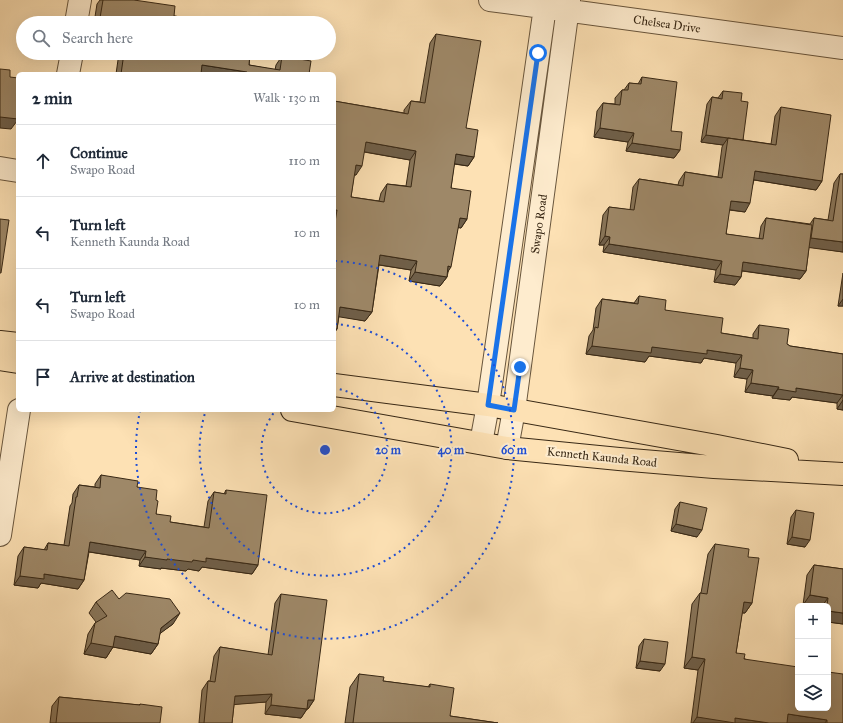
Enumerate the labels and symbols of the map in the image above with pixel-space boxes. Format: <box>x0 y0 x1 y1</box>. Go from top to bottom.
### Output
street label: Chelsea Drive <box>632 12 702 36</box>
route start <box>529 44 547 62</box>
street label: Swapo Road <box>528 193 550 255</box>
route end <box>511 358 529 376</box>
centre of rings <box>318 443 332 457</box>
text: 20 m <box>375 443 402 457</box>
text: 40 m <box>438 443 465 458</box>
text: 60 m <box>501 443 528 457</box>
street label: Kenneth Kaunda Road <box>546 444 658 470</box>

